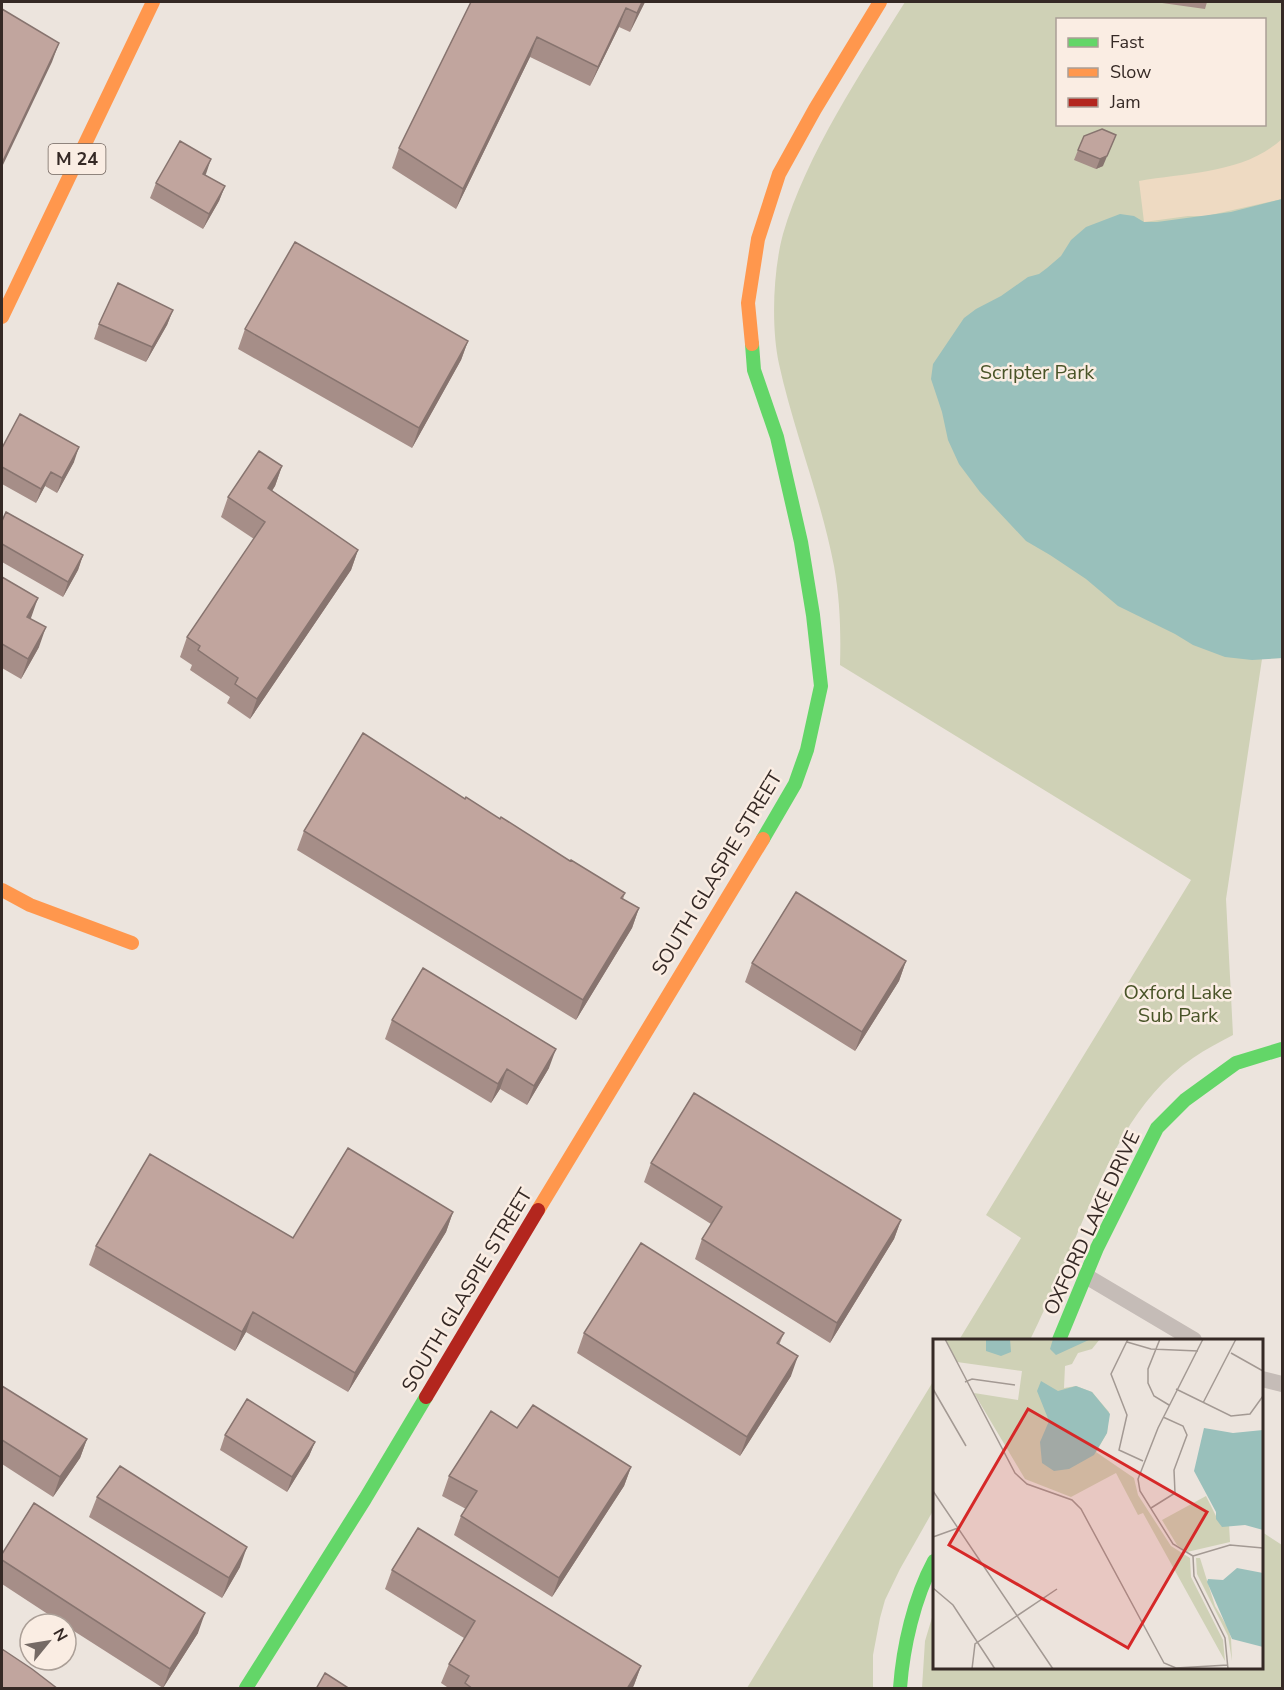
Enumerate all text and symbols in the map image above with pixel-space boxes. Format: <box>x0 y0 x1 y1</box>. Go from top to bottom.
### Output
legend <box>1056 18 1266 126</box>
text: Fast <box>1110 30 1145 54</box>
text: Slow <box>1110 60 1151 84</box>
text: Jam <box>1109 90 1141 114</box>
road number: M 24 <box>48 144 106 174</box>
park label: Scripter Park <box>980 359 1095 386</box>
street label: SOUTH GLASPIE STREET <box>645 766 789 980</box>
park label: Oxford Lake Sub Park <box>1123 979 1233 1029</box>
street label: OXFORD LAKE DRIVE <box>1037 1127 1147 1319</box>
street label: SOUTH GLASPIE STREET <box>395 1183 539 1397</box>
inset map <box>933 1339 1263 1669</box>
north arrow <box>18 1612 78 1672</box>
text: N <box>48 1624 73 1646</box>

